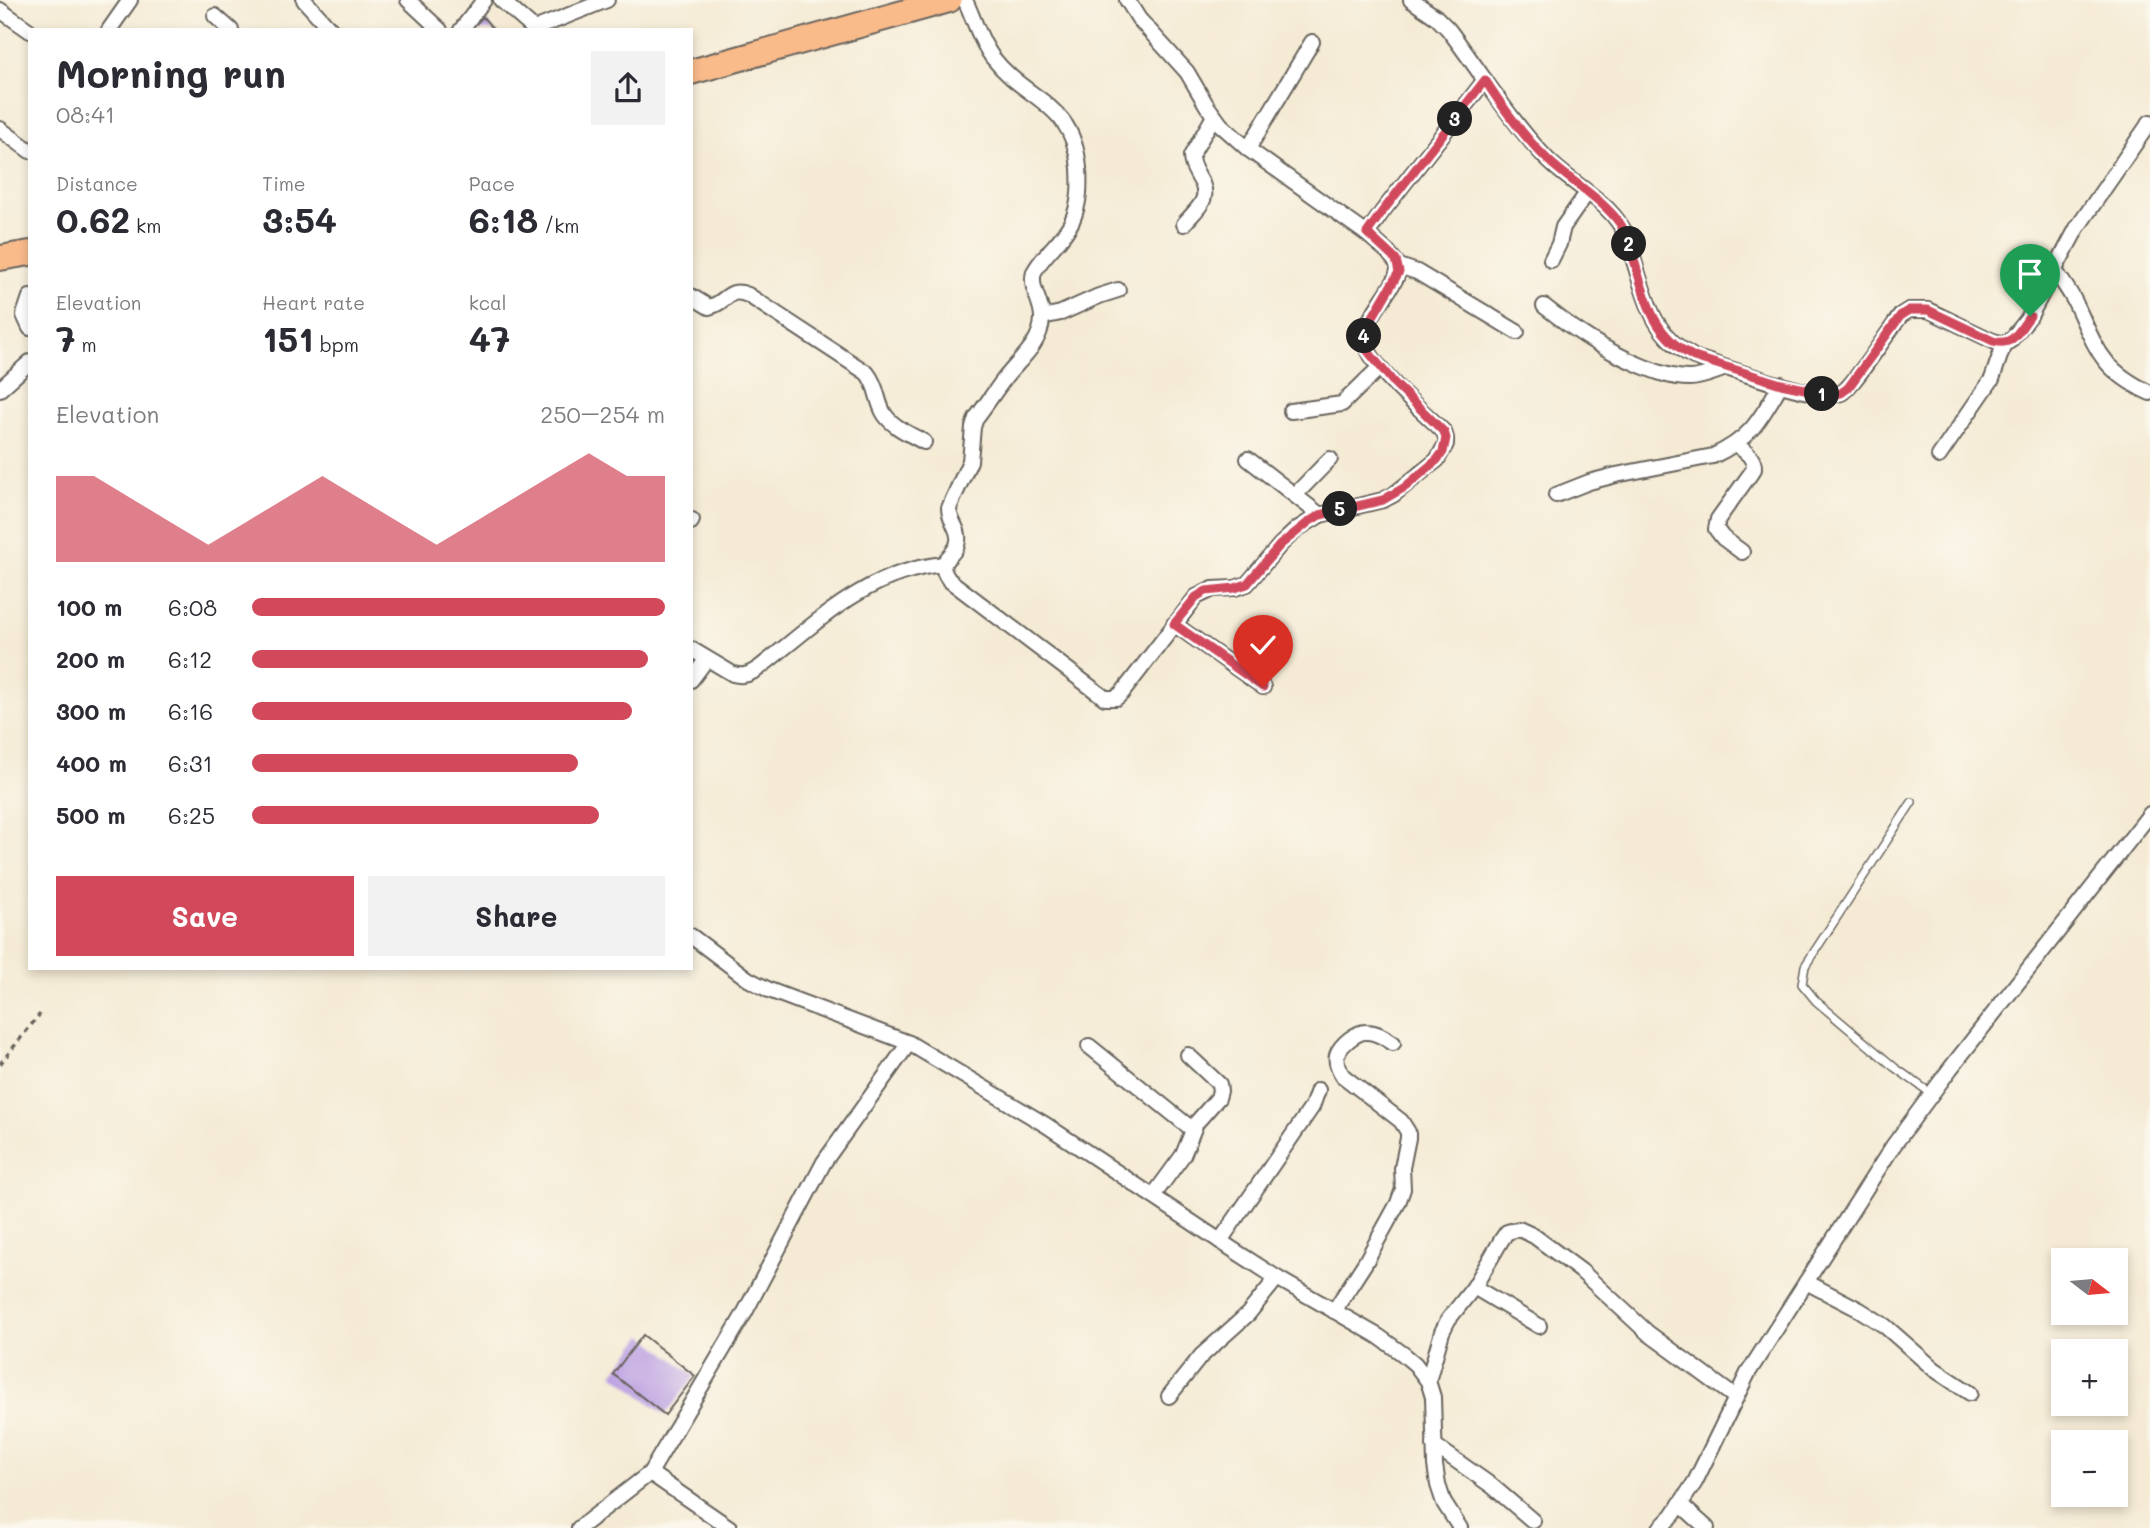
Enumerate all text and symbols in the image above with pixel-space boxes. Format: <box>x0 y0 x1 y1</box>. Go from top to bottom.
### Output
text: Morning run <box>56 48 286 98</box>
button: share <box>591 51 665 125</box>
text: 08:41 <box>56 99 115 129</box>
pin: 3 <box>1438 102 1472 136</box>
text: 3 <box>1449 106 1460 131</box>
text: Distance <box>56 171 138 196</box>
text: Time <box>262 171 306 196</box>
text: Pace <box>469 171 515 196</box>
text: 0.62 <box>56 196 130 242</box>
text: 3:54 <box>262 196 337 242</box>
text: 6:18 <box>469 196 538 242</box>
text: km <box>130 213 161 238</box>
text: /km <box>538 213 579 238</box>
pin: 2 <box>1612 226 1646 262</box>
text: 2 <box>1623 231 1634 256</box>
pin <box>2000 244 2060 316</box>
icon: arrive <box>2011 255 2049 293</box>
text: Elevation <box>56 290 141 315</box>
text: Heart rate <box>262 290 365 315</box>
text: kcal <box>469 290 507 315</box>
text: 7 <box>56 315 76 361</box>
text: 151 <box>262 315 314 361</box>
text: 47 <box>469 315 510 361</box>
pin: 4 <box>1346 318 1382 354</box>
text: 4 <box>1357 323 1370 348</box>
text: m <box>76 332 97 357</box>
text: bpm <box>314 332 359 357</box>
pin: 1 <box>1804 376 1840 412</box>
text: 1 <box>1817 381 1826 406</box>
text: Elevation <box>56 399 159 429</box>
text: 250–254 m <box>540 399 665 429</box>
pin: 5 <box>1322 491 1358 526</box>
text: 5 <box>1334 496 1345 521</box>
text: 100 m <box>56 592 122 622</box>
text: 6:08 <box>168 592 217 622</box>
pin <box>1233 615 1293 687</box>
icon: check <box>1244 626 1282 664</box>
text: 200 m <box>56 644 125 674</box>
text: 6:12 <box>168 644 212 674</box>
text: 300 m <box>56 696 126 726</box>
text: 6:16 <box>168 696 213 726</box>
text: 400 m <box>56 748 127 778</box>
text: 6:31 <box>168 748 213 778</box>
text: 500 m <box>56 800 126 830</box>
text: 6:25 <box>168 800 215 830</box>
button: Save <box>56 876 354 956</box>
button: Share <box>368 876 665 956</box>
north arrow <box>2051 1248 2128 1325</box>
map controls <box>2051 1248 2128 1507</box>
button: + <box>2051 1339 2128 1416</box>
button: − <box>2051 1430 2128 1507</box>

